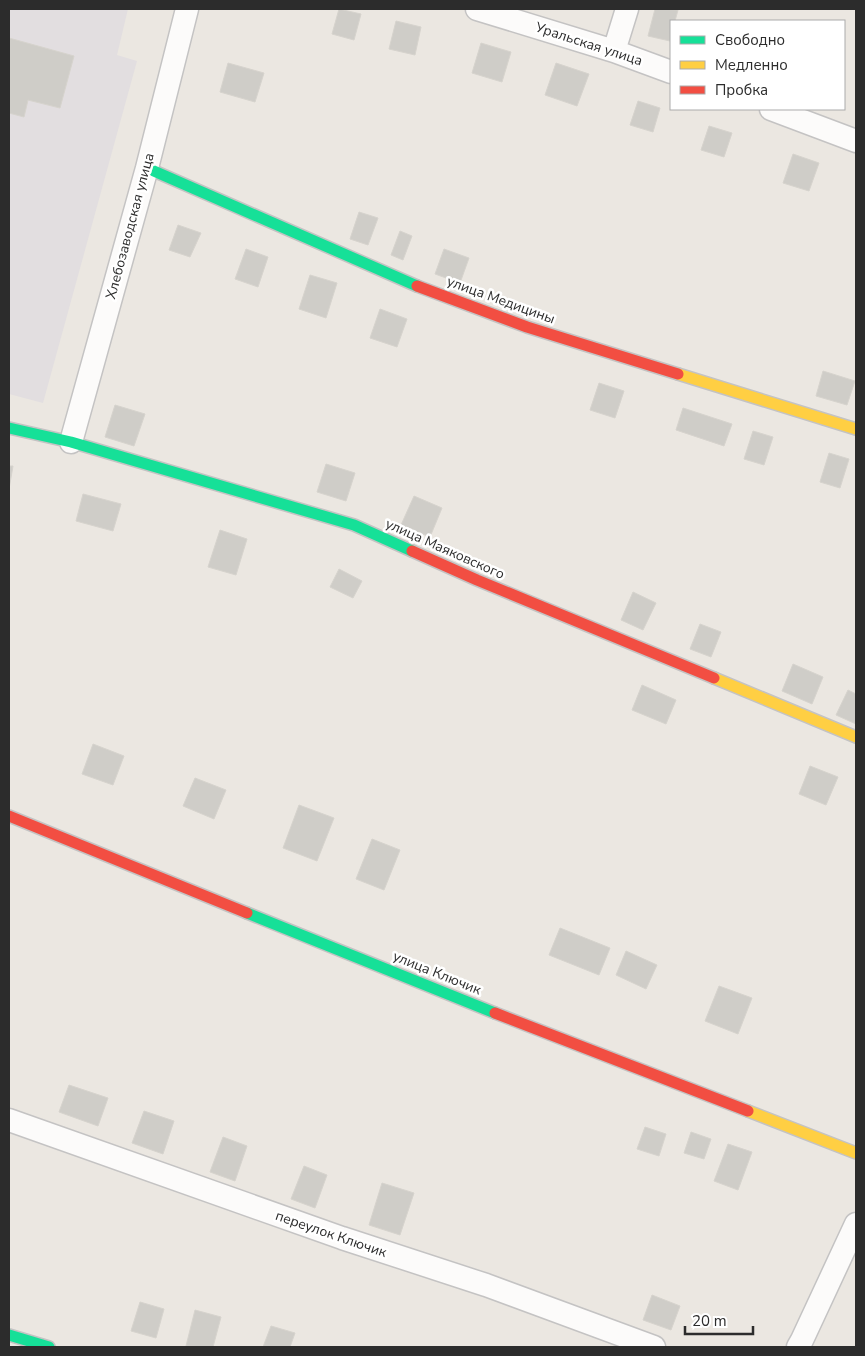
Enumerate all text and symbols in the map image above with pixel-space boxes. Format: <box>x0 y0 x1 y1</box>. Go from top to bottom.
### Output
street label: Уральская улица <box>532 17 645 70</box>
legend <box>670 20 845 110</box>
text: Свободно <box>715 30 785 50</box>
text: Медленно <box>715 55 788 75</box>
text: Пробка <box>715 80 768 100</box>
street label: Хлебозаводская улица <box>101 151 159 301</box>
street label: улица Медицины <box>444 272 558 328</box>
street label: улица Маяковского <box>382 514 508 584</box>
street label: улица Ключик <box>390 947 485 1000</box>
street label: переулок Ключик <box>273 1206 390 1262</box>
scale bar <box>685 1304 752 1336</box>
text: 20 m <box>692 1311 727 1331</box>

